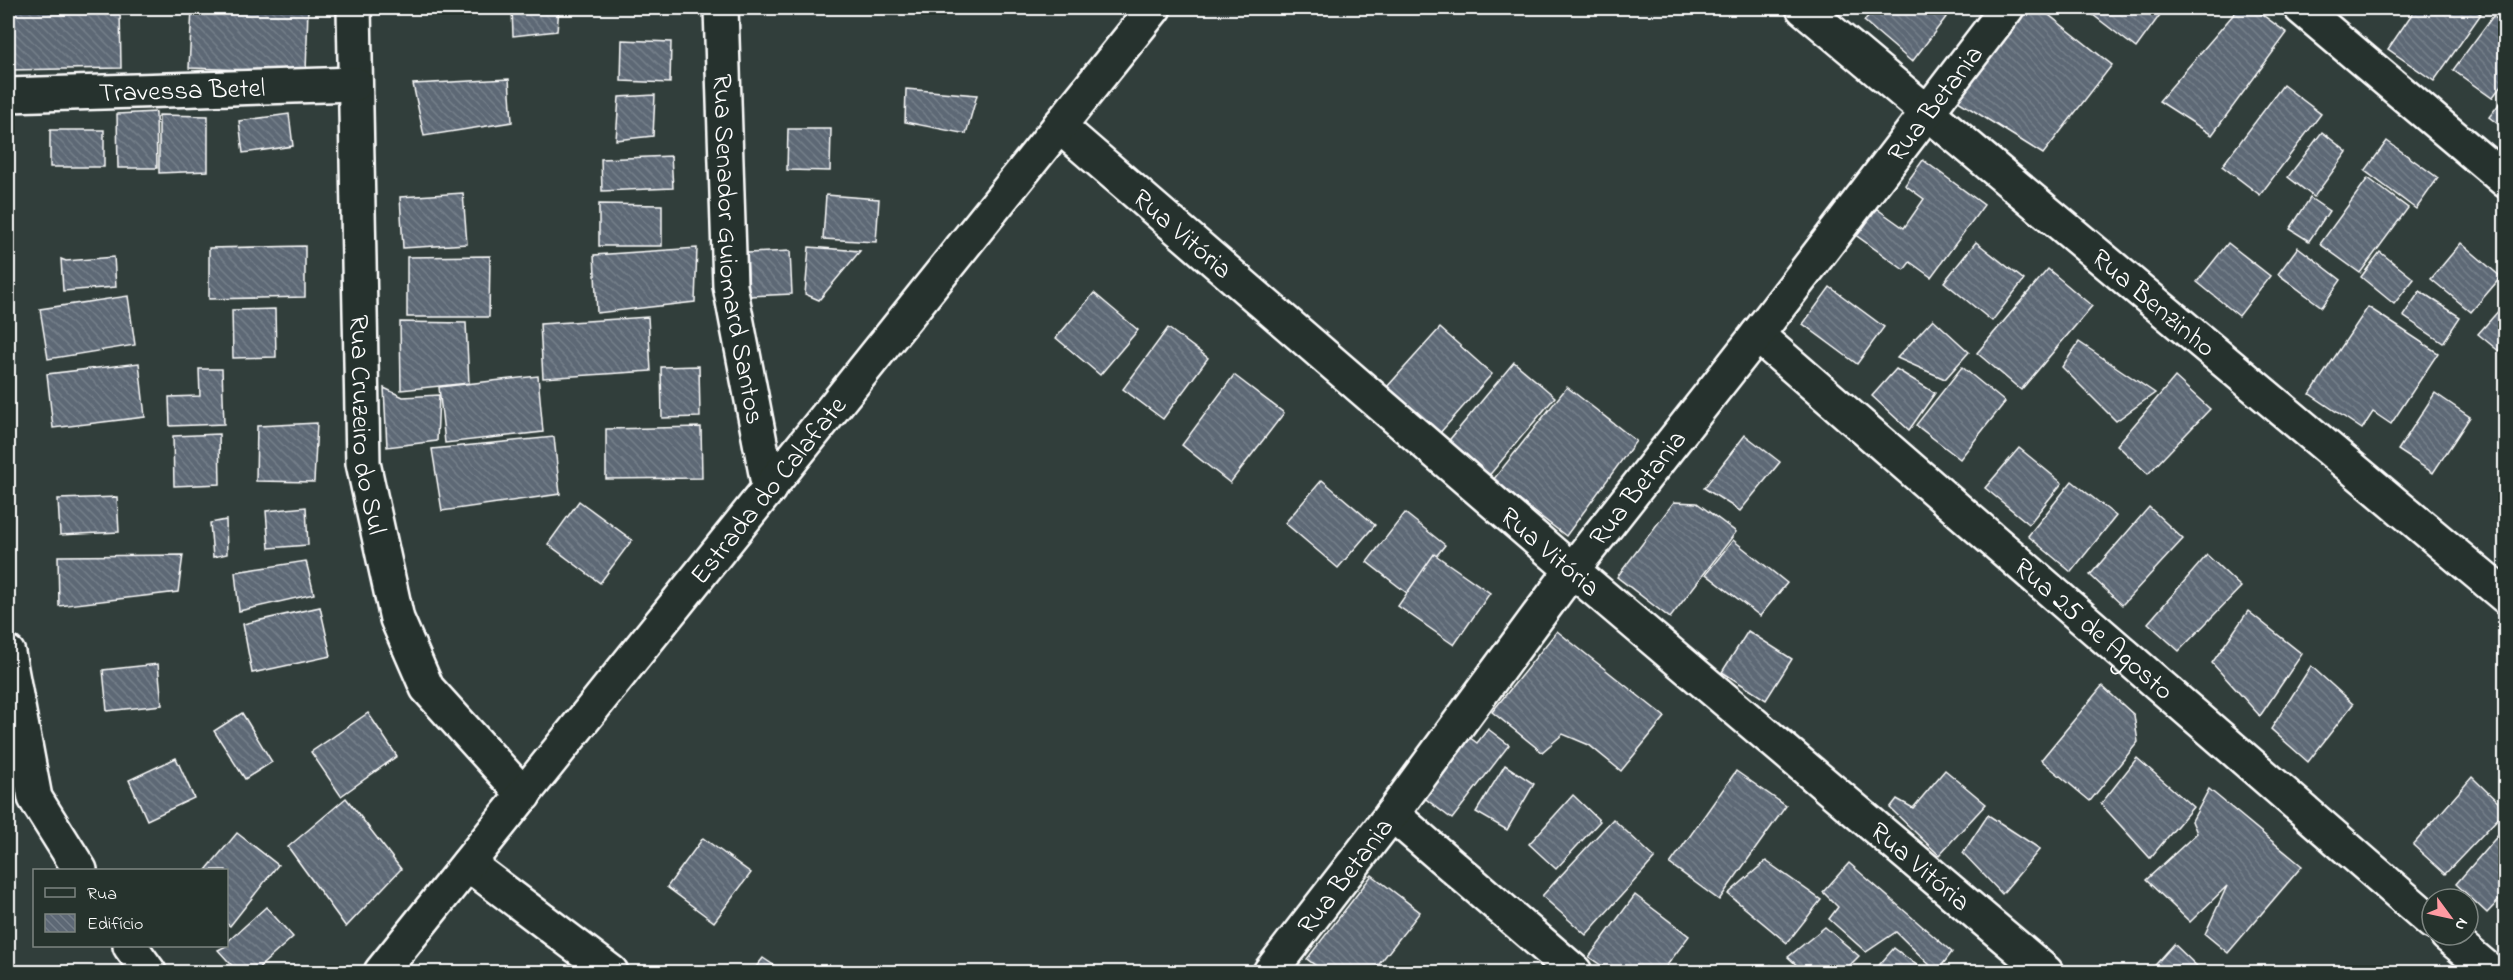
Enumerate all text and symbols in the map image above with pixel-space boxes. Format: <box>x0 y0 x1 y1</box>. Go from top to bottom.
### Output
street label: Rua Betania <box>1879 38 1994 171</box>
street label: Travessa Betel <box>98 70 266 114</box>
street label: Rua Senador Guiomard Santos <box>701 73 773 428</box>
street label: Rua Vitória <box>1123 181 1240 290</box>
street label: Rua Benzinho <box>2082 240 2223 368</box>
street label: Rua Cruzeiro do Sul <box>338 314 395 538</box>
street label: Estrada do Calafate <box>682 388 858 594</box>
street label: Rua Betania <box>1581 422 1697 555</box>
street label: Rua Vitória <box>1490 499 1608 608</box>
street label: Rua 25 de Agosto <box>2004 550 2181 711</box>
street label: Rua Betania <box>1289 810 1404 944</box>
street label: Rua Vitória <box>1860 814 1978 922</box>
legend <box>33 869 228 947</box>
text: Rua <box>87 882 117 908</box>
north arrow <box>2420 887 2480 947</box>
text: Edifício <box>87 912 143 938</box>
text: N <box>2448 913 2474 935</box>

